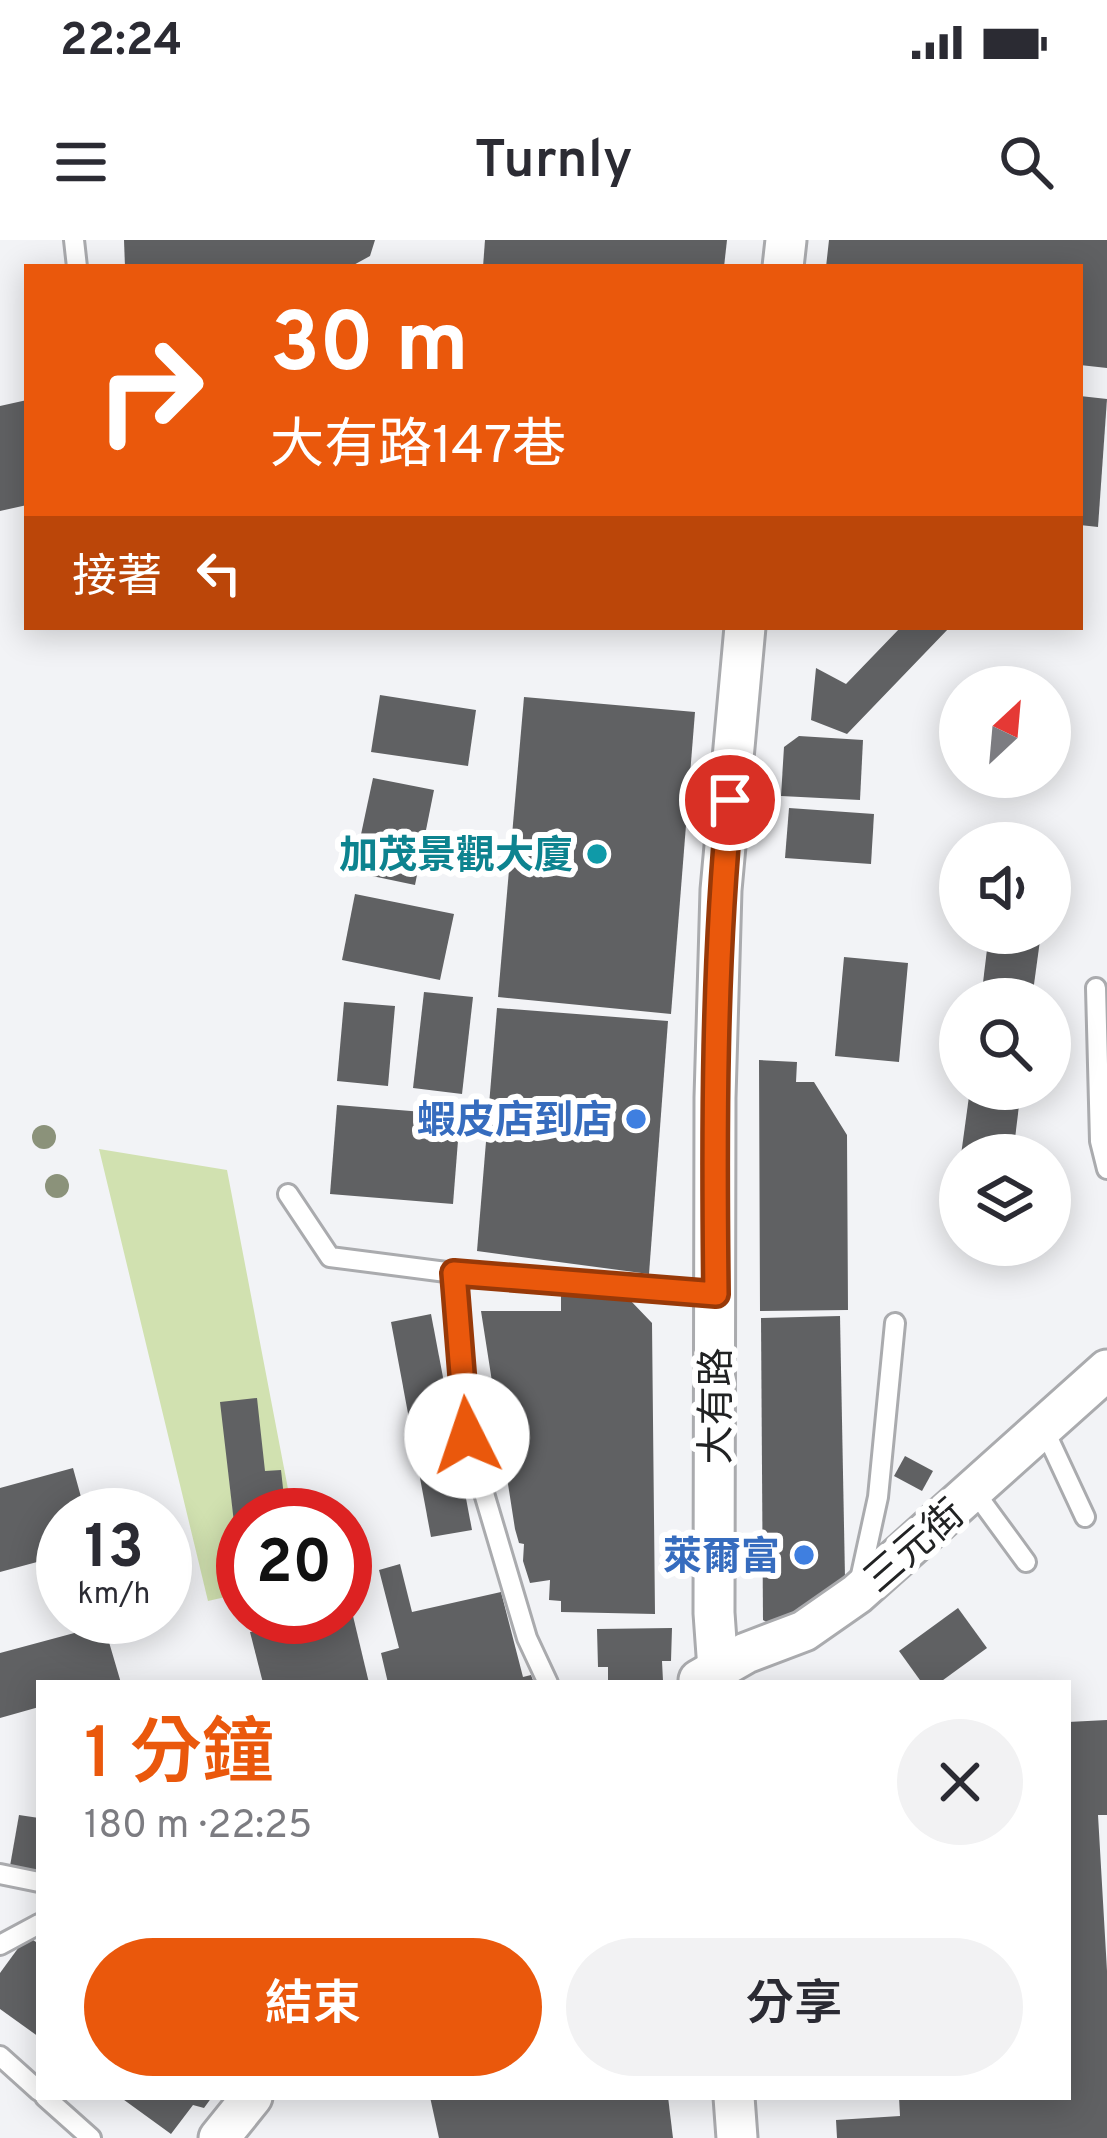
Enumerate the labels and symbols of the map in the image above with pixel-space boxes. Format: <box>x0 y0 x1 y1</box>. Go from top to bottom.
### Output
north arrow <box>939 666 1071 798</box>
pin <box>679 749 781 851</box>
place label: 加茂景觀大廈 <box>339 834 573 883</box>
marker: 加茂景觀大廈 <box>584 841 610 867</box>
place label: 蝦皮店到店 <box>417 1099 612 1148</box>
marker: 蝦皮店到店 <box>623 1106 649 1132</box>
street label: 大有路 <box>695 1347 744 1465</box>
position arrow <box>404 1373 530 1499</box>
speed limit sign: 20 <box>216 1488 372 1644</box>
street label: 三元街 <box>856 1492 976 1605</box>
place label: 萊爾富 <box>663 1535 780 1584</box>
marker: 萊爾富 <box>791 1542 817 1568</box>

